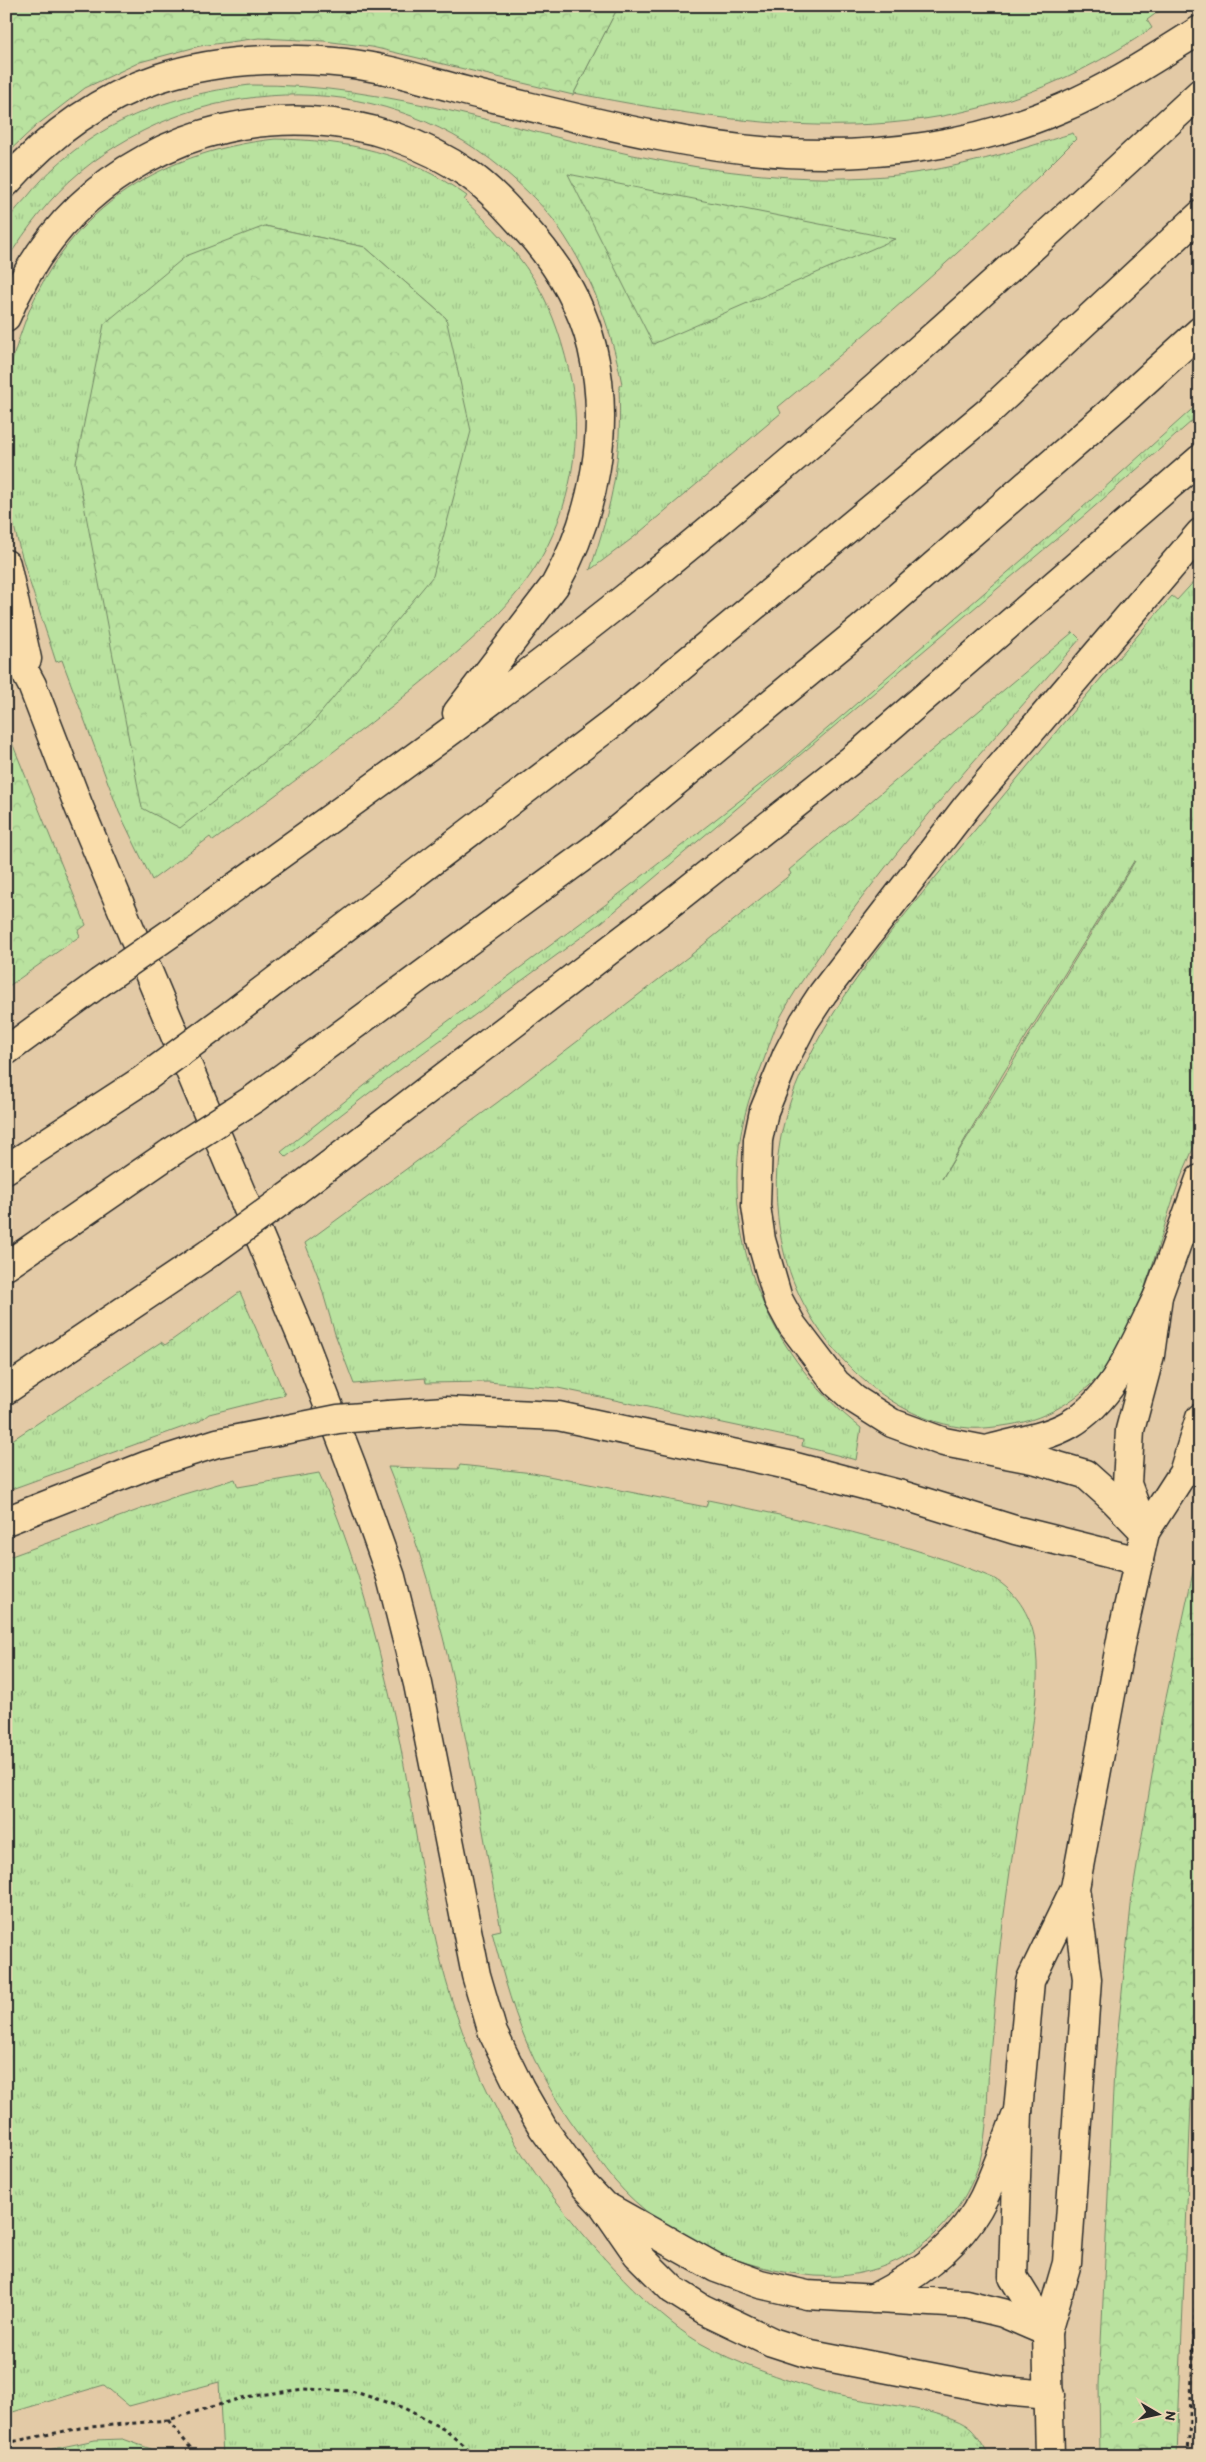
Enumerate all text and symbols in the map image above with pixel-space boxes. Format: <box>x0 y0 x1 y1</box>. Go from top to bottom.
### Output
north arrow <box>1134 2390 1184 2440</box>
text: N <box>1161 2410 1179 2422</box>

